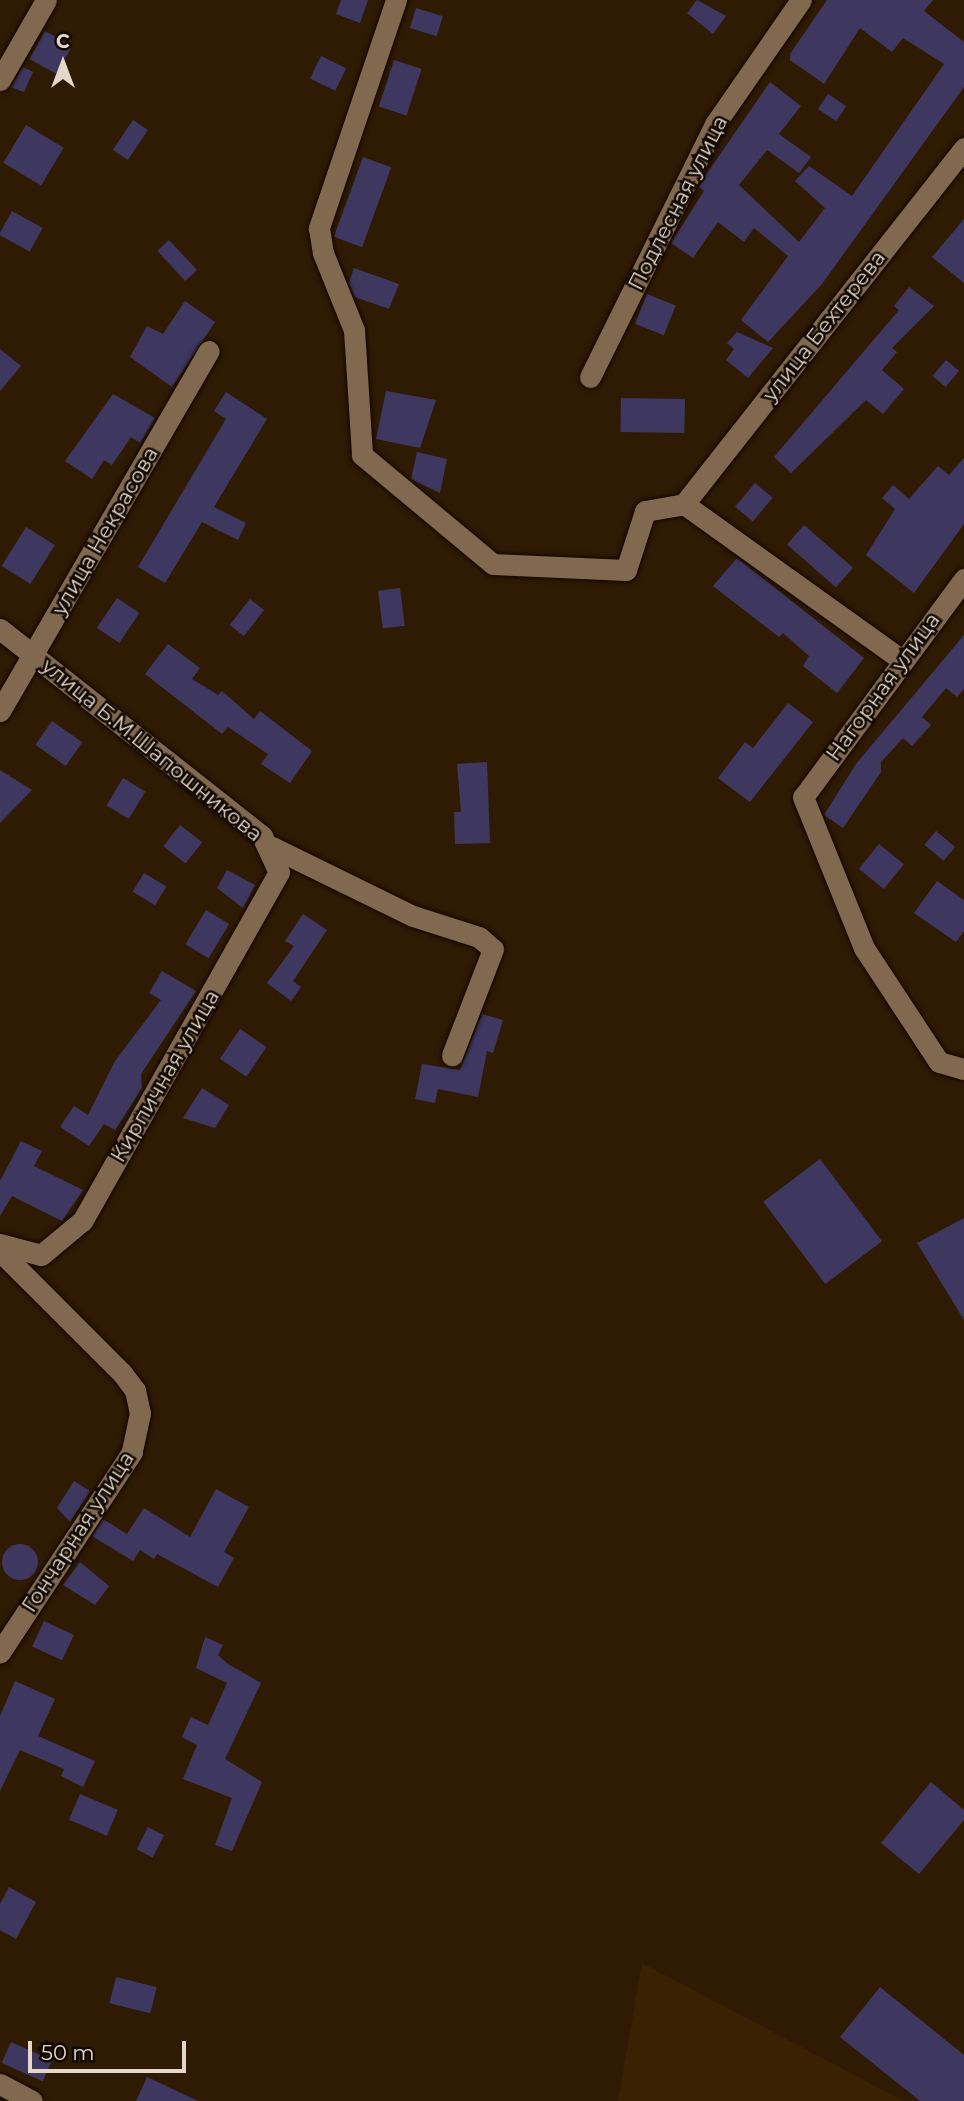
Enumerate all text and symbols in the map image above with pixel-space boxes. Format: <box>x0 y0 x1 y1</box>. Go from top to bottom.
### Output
north arrow <box>28 28 98 98</box>
text: С <box>56 30 70 53</box>
street label: Подлесная улица <box>623 111 733 295</box>
street label: улица Бехтерева <box>757 246 891 406</box>
street label: улица Некрасова <box>47 442 163 620</box>
street label: Нагорная улица <box>821 608 945 766</box>
street label: улица Б.М.Шапошникова <box>37 653 267 847</box>
street label: Кирпичная улица <box>105 985 225 1167</box>
street label: Гончарная улица <box>17 1447 139 1617</box>
scale bar <box>32 2028 189 2072</box>
text: 50 m <box>41 2040 95 2065</box>

